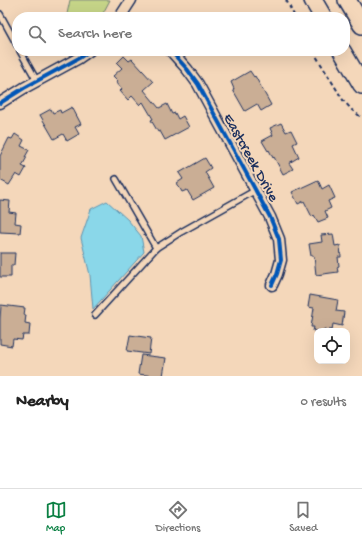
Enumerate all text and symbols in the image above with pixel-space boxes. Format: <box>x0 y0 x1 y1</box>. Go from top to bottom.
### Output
search box <box>12 12 350 56</box>
icon: search <box>26 23 48 45</box>
text: Search here <box>58 25 132 43</box>
street label: Eastcreek Drive <box>219 111 282 205</box>
map controls <box>314 328 350 364</box>
button: locate <box>314 328 350 364</box>
text: Nearby <box>16 392 69 412</box>
text: 0 results <box>300 395 346 410</box>
tab: Map <box>45 499 67 535</box>
tab: Directions <box>156 499 200 535</box>
tab: Saved <box>289 499 317 535</box>

